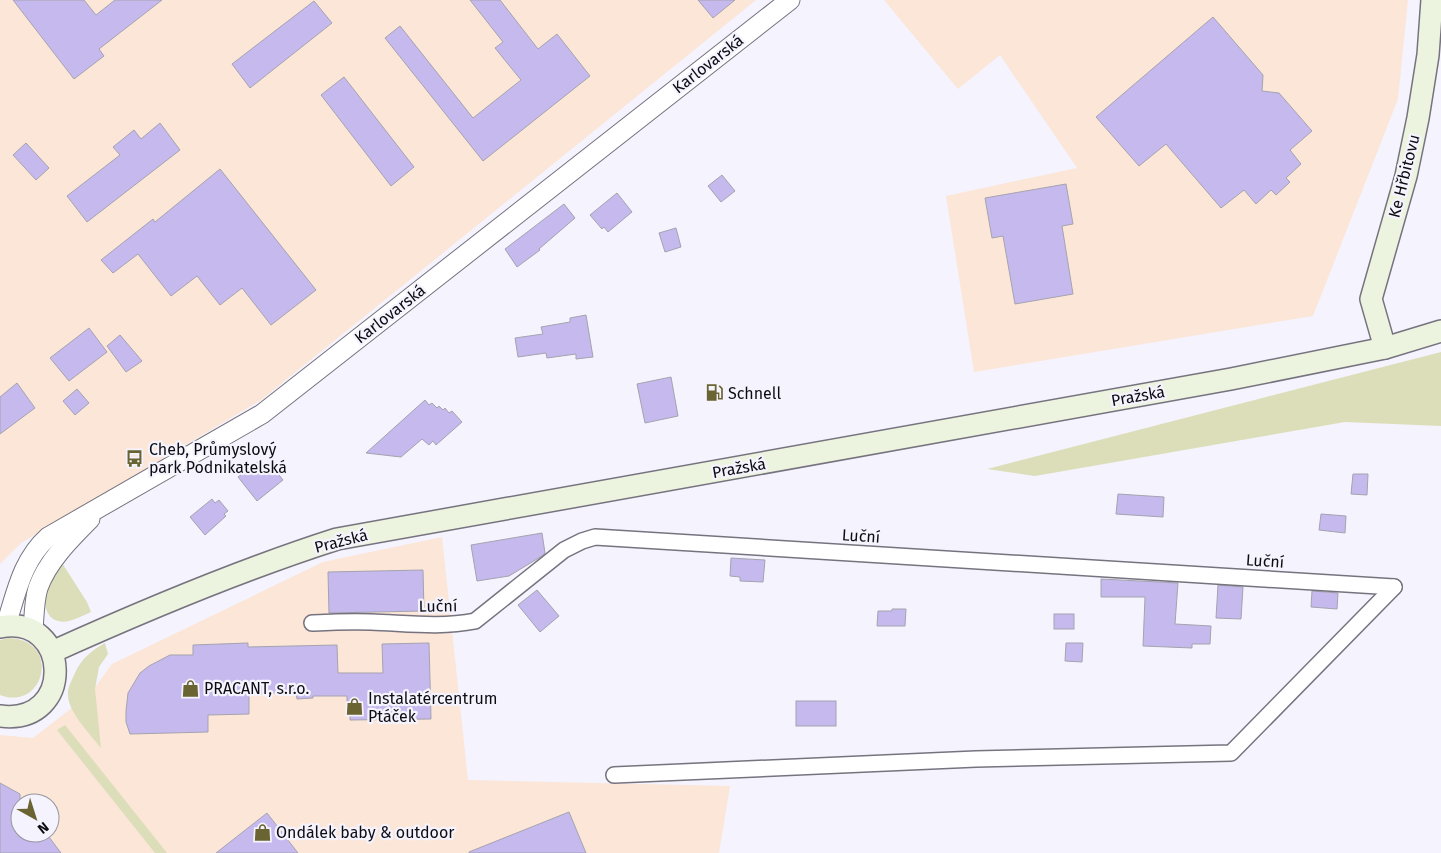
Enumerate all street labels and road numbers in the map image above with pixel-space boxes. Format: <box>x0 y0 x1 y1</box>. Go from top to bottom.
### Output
street label: Karlovarská <box>669 31 747 97</box>
street label: Ke Hřbitovu <box>1384 132 1424 220</box>
street label: Karlovarská <box>351 281 429 347</box>
street label: Pražská <box>1110 382 1166 410</box>
street label: Pražská <box>711 454 767 482</box>
street label: Pražská <box>312 525 370 557</box>
street label: Luční <box>841 525 881 547</box>
street label: Luční <box>1245 550 1285 572</box>
street label: Luční <box>419 596 458 616</box>

